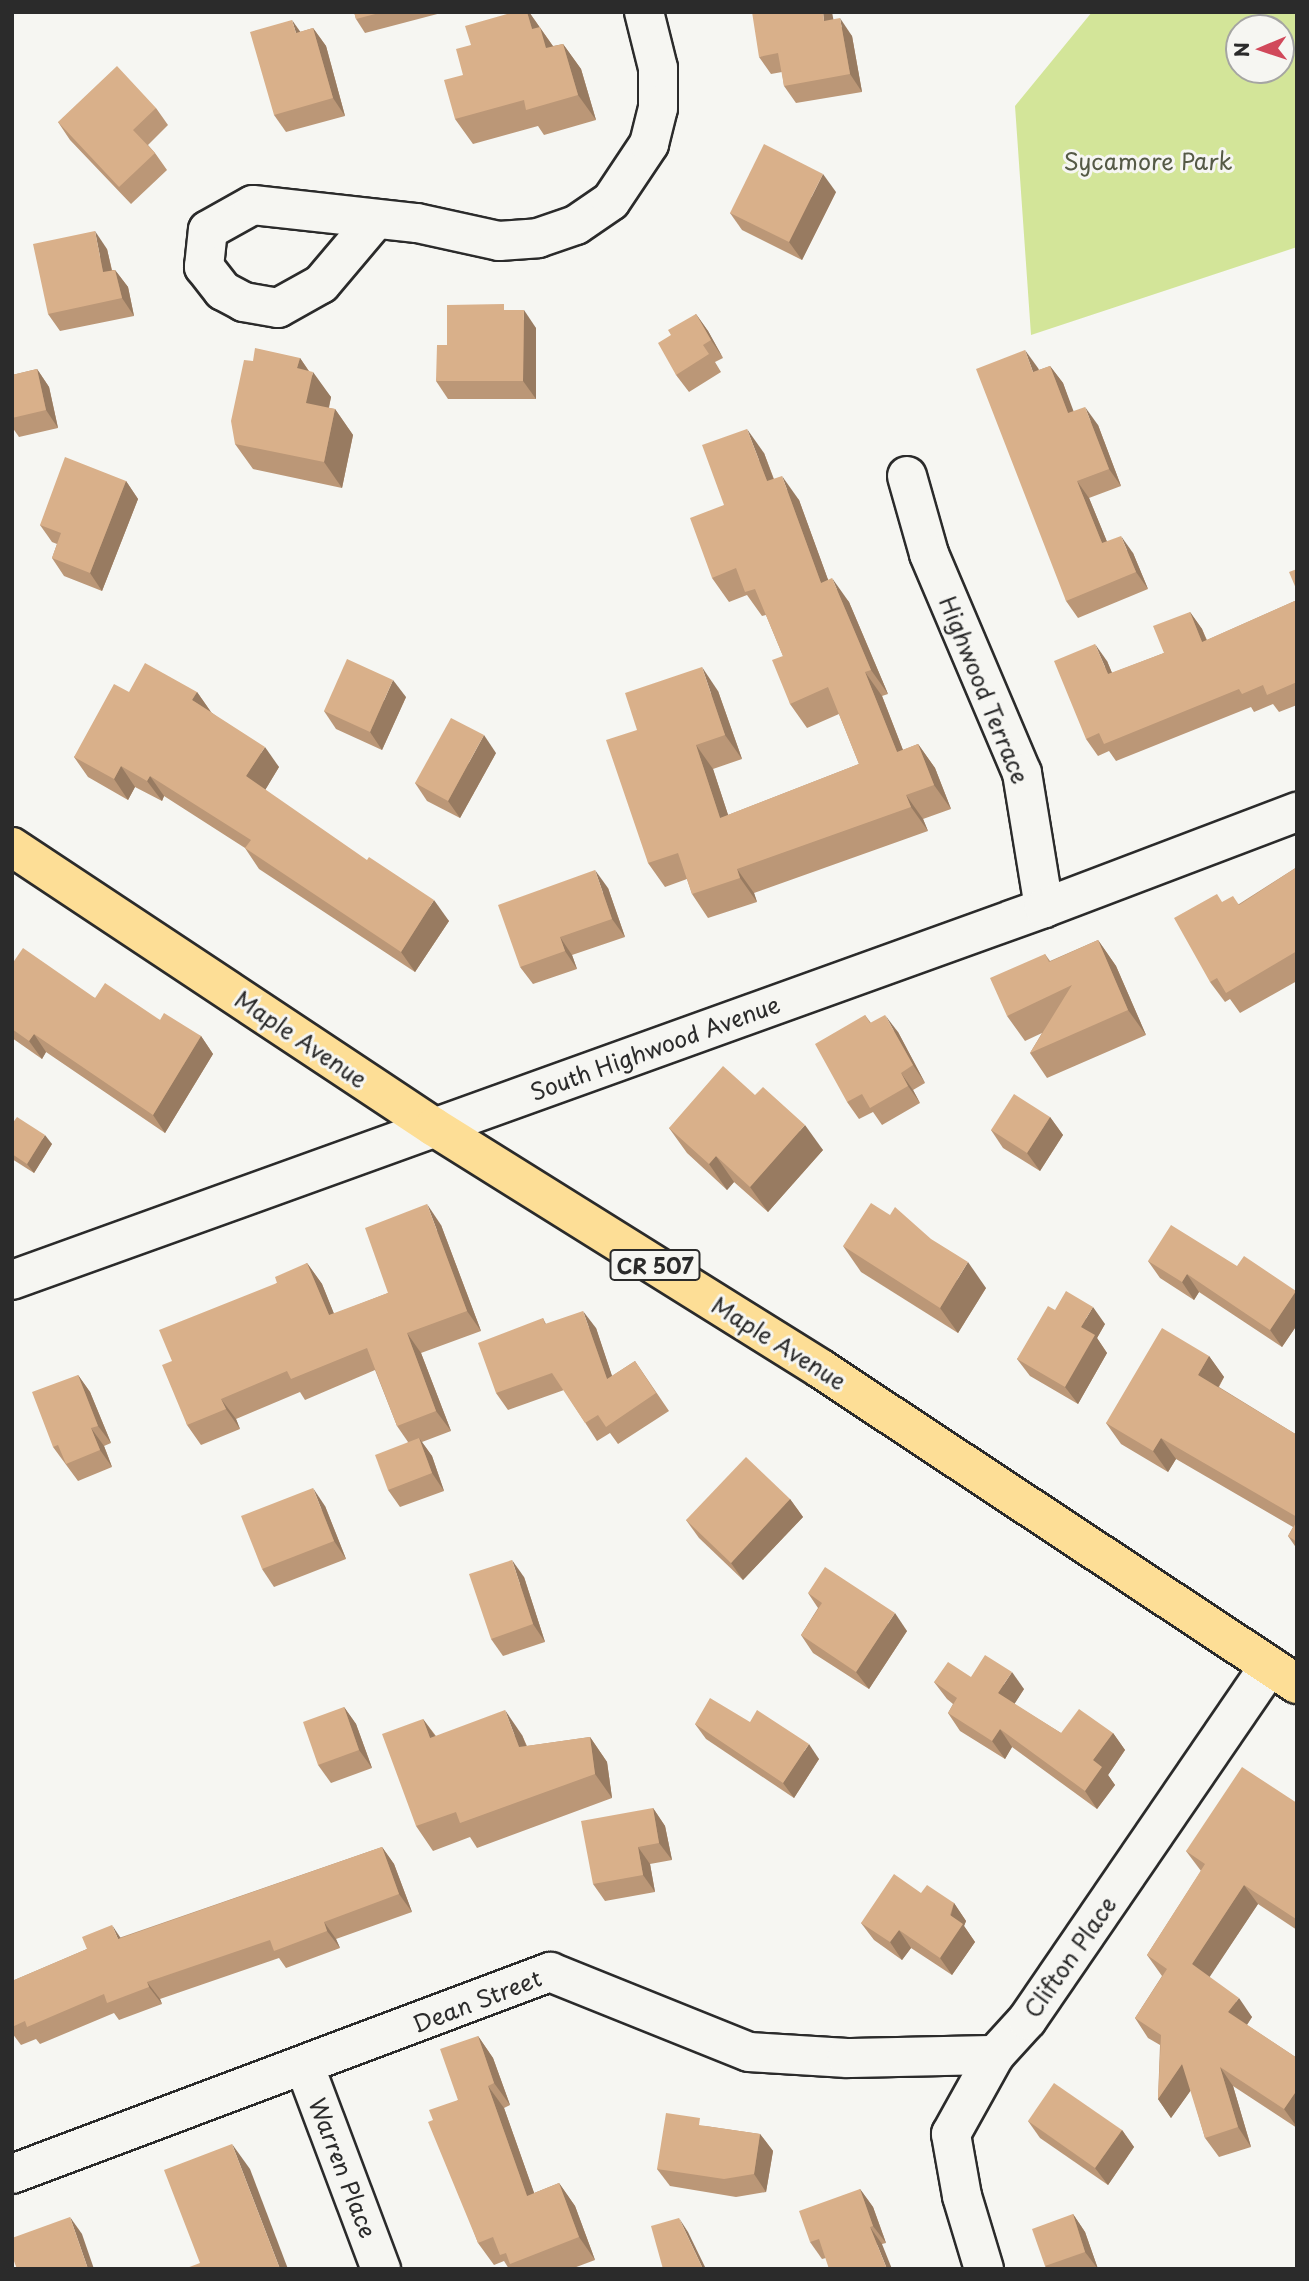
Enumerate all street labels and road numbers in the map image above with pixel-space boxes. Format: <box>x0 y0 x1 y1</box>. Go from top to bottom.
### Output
street label: Highwood Terrace <box>934 592 1034 788</box>
street label: Maple Avenue <box>229 984 373 1094</box>
street label: South Highwood Avenue <box>525 990 785 1106</box>
road number: CR 507 <box>608 1248 702 1282</box>
street label: Maple Avenue <box>706 1290 852 1396</box>
street label: Clifton Place <box>1018 1891 1122 2023</box>
street label: Dean Street <box>409 1964 545 2038</box>
street label: Warren Place <box>303 2094 383 2242</box>

